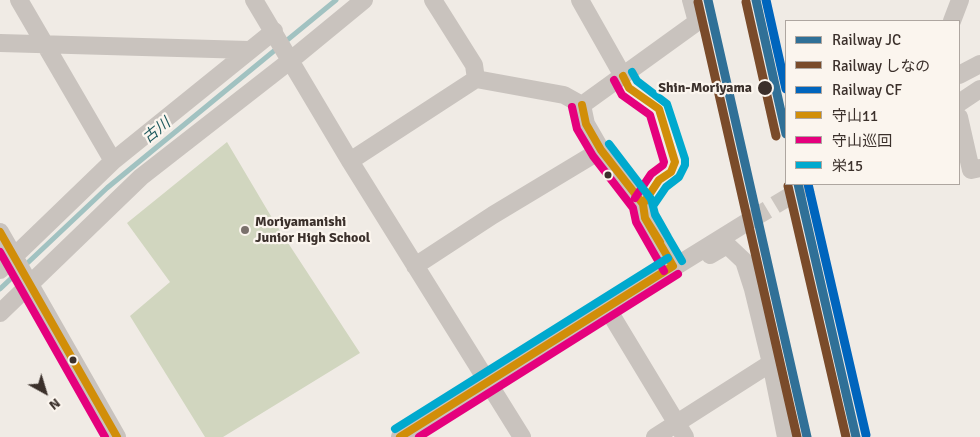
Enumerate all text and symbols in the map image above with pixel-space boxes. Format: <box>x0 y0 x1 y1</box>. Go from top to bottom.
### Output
legend <box>785 20 960 185</box>
text: Railway JC <box>832 31 901 49</box>
text: Railway しなの <box>832 57 930 75</box>
marker: Shin-Moriyama <box>756 79 774 97</box>
place label: Shin-Moriyama <box>658 80 752 96</box>
text: Railway CF <box>832 81 902 99</box>
text: 守山11 <box>832 107 878 125</box>
water label: 古川 <box>140 115 174 147</box>
text: 守山巡回 <box>832 132 892 150</box>
text: 栄15 <box>832 157 863 175</box>
unlabelled marker <box>603 170 613 180</box>
place label: Moriyamanishi Junior High School <box>255 214 370 246</box>
marker: Moriyamanishi Junior High School <box>239 224 251 236</box>
unlabelled marker <box>68 355 78 365</box>
north arrow <box>20 367 70 417</box>
text: N <box>46 394 64 414</box>

